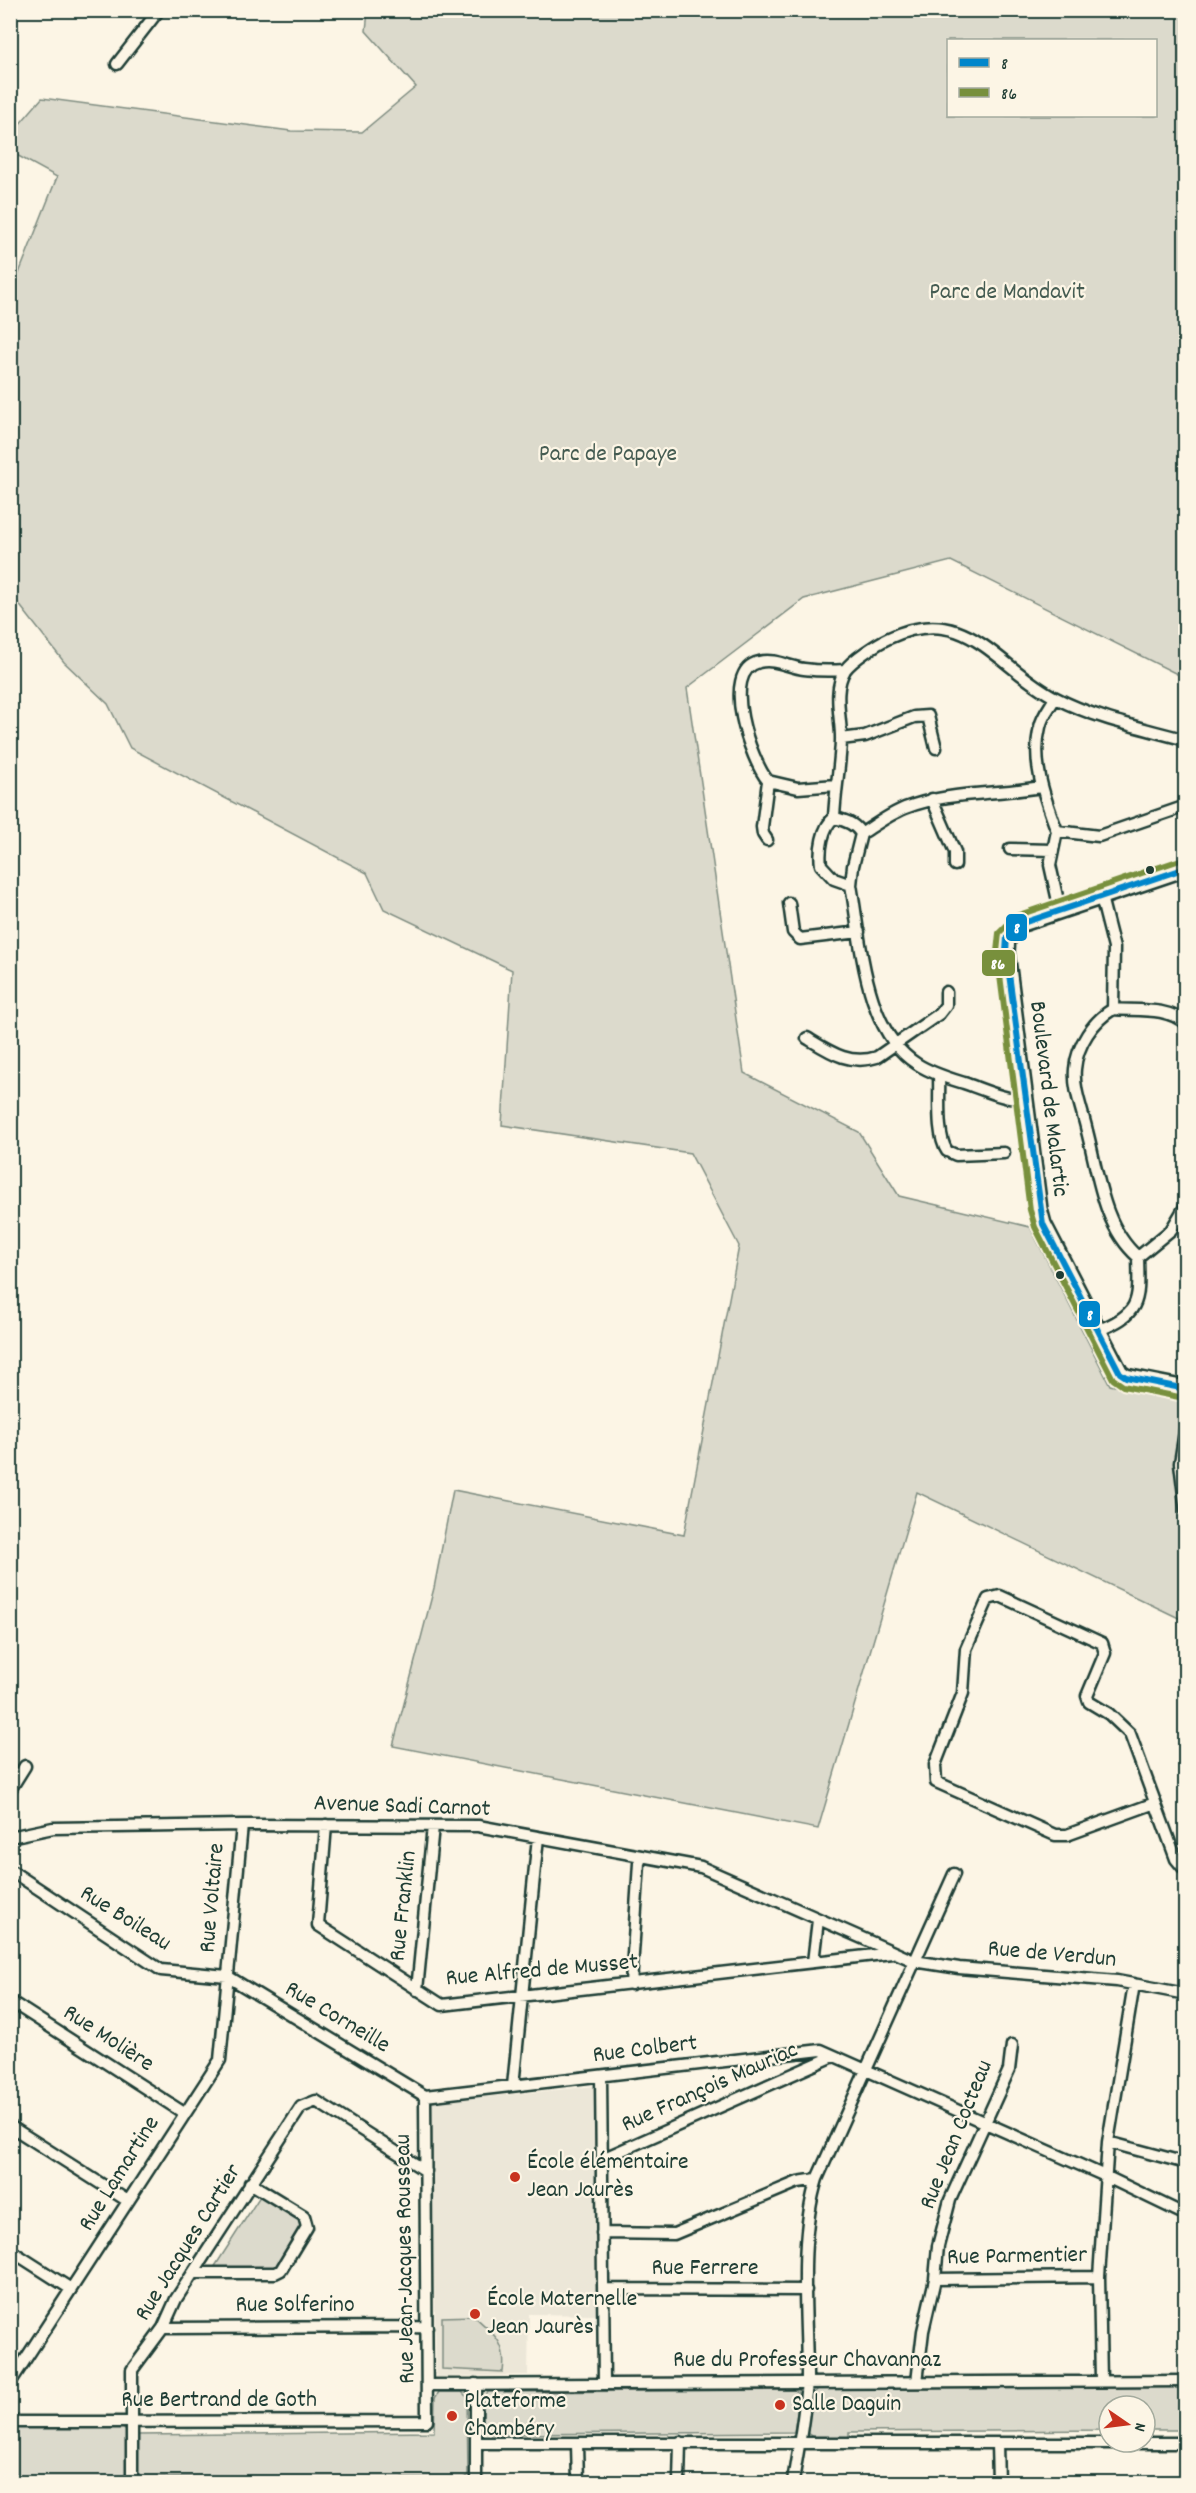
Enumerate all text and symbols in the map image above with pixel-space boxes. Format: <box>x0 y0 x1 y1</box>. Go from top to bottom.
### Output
legend <box>947 39 1157 117</box>
text: 8 <box>1001 53 1008 78</box>
text: 86 <box>1001 83 1017 108</box>
park label: Parc de Mandavit <box>929 276 1085 310</box>
park label: Parc de Papaye <box>539 438 677 472</box>
unlabelled marker <box>1144 864 1156 876</box>
line badge: 8 <box>1005 913 1028 942</box>
text: 8 <box>1014 918 1021 941</box>
line badge: 86 <box>981 949 1016 977</box>
text: 86 <box>991 954 1005 977</box>
street label: Boulevard de Malartic <box>1019 999 1077 1199</box>
unlabelled marker <box>1054 1269 1066 1281</box>
line badge: 8 <box>1078 1300 1101 1328</box>
text: 8 <box>1087 1305 1094 1328</box>
street label: Avenue Sadi Carnot <box>313 1787 491 1827</box>
street label: Rue Voltaire <box>191 1842 235 1954</box>
street label: Rue Franklin <box>381 1849 427 1963</box>
street label: Rue Boileau <box>73 1877 177 1961</box>
street label: Rue de Verdun <box>986 1932 1118 1978</box>
street label: Rue Alfred de Musset <box>444 1946 640 1996</box>
street label: Rue Corneille <box>278 1973 396 2063</box>
street label: Rue Molière <box>56 1997 160 2081</box>
street label: Rue Colbert <box>591 2027 699 2073</box>
street label: Rue François Mauriac <box>616 2034 804 2142</box>
street label: Rue Jean Cocteau <box>912 2055 1002 2215</box>
street label: Rue Lamartine <box>71 2110 169 2238</box>
street label: Rue Jean-Jacques Rousseau <box>387 2134 425 2384</box>
place label: École élémentaire Jean Jaurès <box>527 2146 689 2208</box>
street label: Rue Jacques Cartier <box>127 2158 251 2328</box>
marker: École élémentaire Jean Jaurès <box>508 2170 522 2184</box>
street label: Rue Parmentier <box>947 2239 1087 2275</box>
street label: Rue Ferrere <box>651 2252 759 2286</box>
place label: École Maternelle Jean Jaurès <box>487 2283 637 2345</box>
street label: Rue Solferino <box>235 2289 355 2323</box>
marker: École Maternelle Jean Jaurès <box>468 2307 482 2321</box>
street label: Rue du Professeur Chavannaz <box>673 2344 941 2378</box>
street label: Rue Bertrand de Goth <box>121 2384 317 2418</box>
place label: Plateforme Chambéry <box>464 2385 566 2447</box>
place label: Salle Daguin <box>792 2388 901 2422</box>
north arrow <box>1097 2394 1157 2454</box>
marker: Salle Daguin <box>773 2398 787 2412</box>
marker: Plateforme Chambéry <box>445 2409 459 2423</box>
text: N <box>1127 2420 1151 2434</box>

